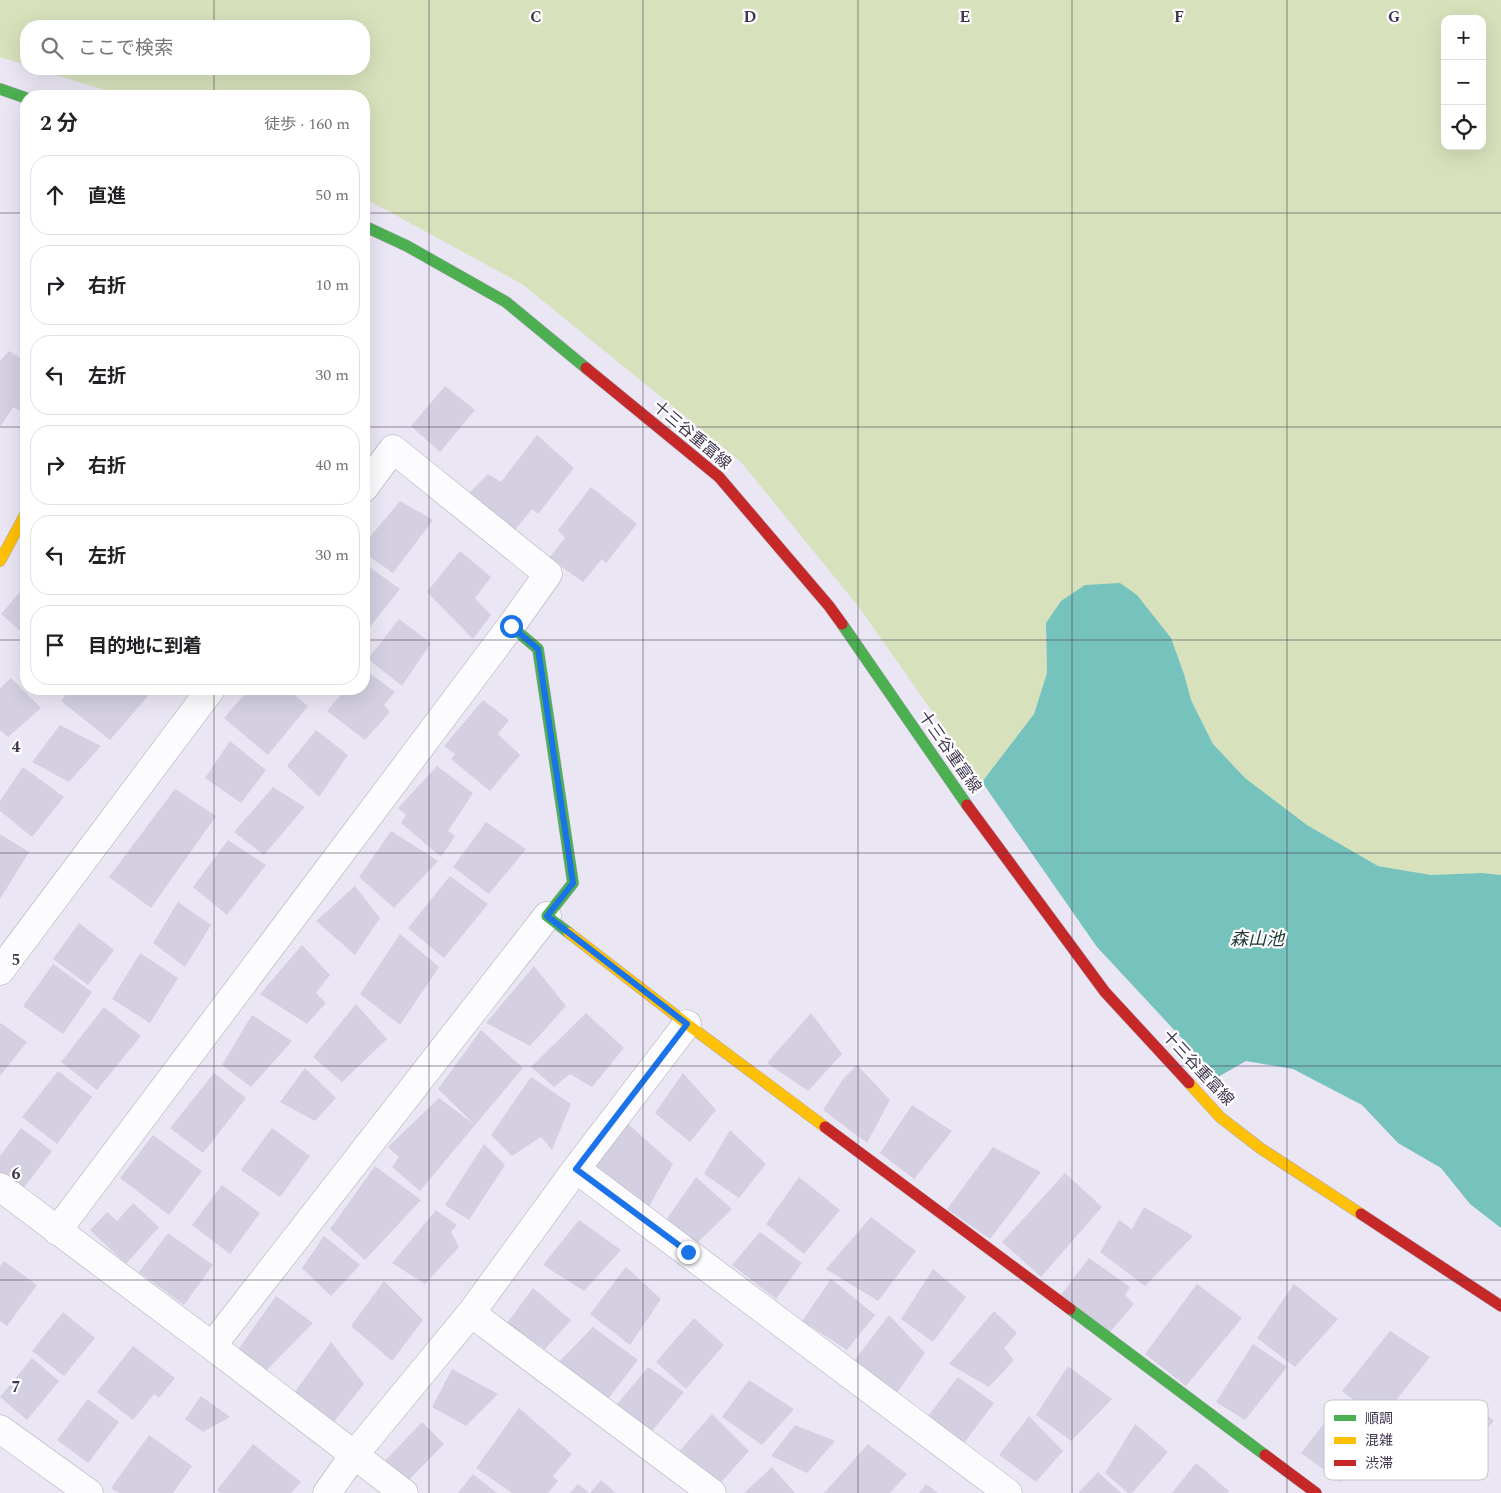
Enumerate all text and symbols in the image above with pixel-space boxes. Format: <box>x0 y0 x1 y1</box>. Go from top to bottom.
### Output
text: C <box>530 5 542 29</box>
text: D <box>744 5 757 29</box>
text: E <box>960 5 970 29</box>
text: F <box>1174 5 1184 29</box>
text: G <box>1388 5 1400 29</box>
map controls <box>1441 15 1486 150</box>
button: + <box>1441 15 1486 60</box>
search box <box>20 20 370 75</box>
icon: search <box>38 34 66 62</box>
text: ここで検索 <box>78 34 173 63</box>
button: − <box>1441 60 1486 105</box>
button: locate <box>1441 105 1486 150</box>
text: 2 分 <box>40 108 78 140</box>
text: 徒歩 · 160 m <box>264 112 350 136</box>
icon: ahead <box>41 181 69 209</box>
text: 直進 <box>88 182 126 211</box>
text: 50 m <box>315 183 349 207</box>
icon: right <box>41 271 69 299</box>
text: 右折 <box>88 272 126 301</box>
text: 10 m <box>315 273 349 297</box>
icon: left <box>41 361 69 389</box>
text: 左折 <box>88 362 126 391</box>
text: 30 m <box>315 363 349 387</box>
street label: 十三谷重富線 <box>648 395 736 475</box>
icon: right <box>41 451 69 479</box>
text: 右折 <box>88 452 126 481</box>
text: 40 m <box>315 453 349 477</box>
icon: left <box>41 541 69 569</box>
text: 左折 <box>88 542 126 571</box>
text: 30 m <box>315 543 349 567</box>
route start <box>500 615 523 638</box>
icon: arrive <box>41 631 69 659</box>
text: 目的地に到着 <box>88 632 202 661</box>
street label: 十三谷重富線 <box>913 706 987 798</box>
text: 4 <box>12 735 21 759</box>
water label: 森山池 <box>1230 926 1286 953</box>
text: 5 <box>12 948 20 972</box>
street label: 十三谷重富線 <box>1156 1025 1240 1111</box>
text: 6 <box>12 1162 21 1186</box>
route end <box>677 1241 700 1264</box>
text: 7 <box>12 1375 21 1399</box>
legend <box>1324 1400 1488 1480</box>
text: 順調 <box>1365 1408 1393 1429</box>
text: 混雑 <box>1365 1430 1393 1451</box>
text: 渋滞 <box>1365 1453 1393 1474</box>

